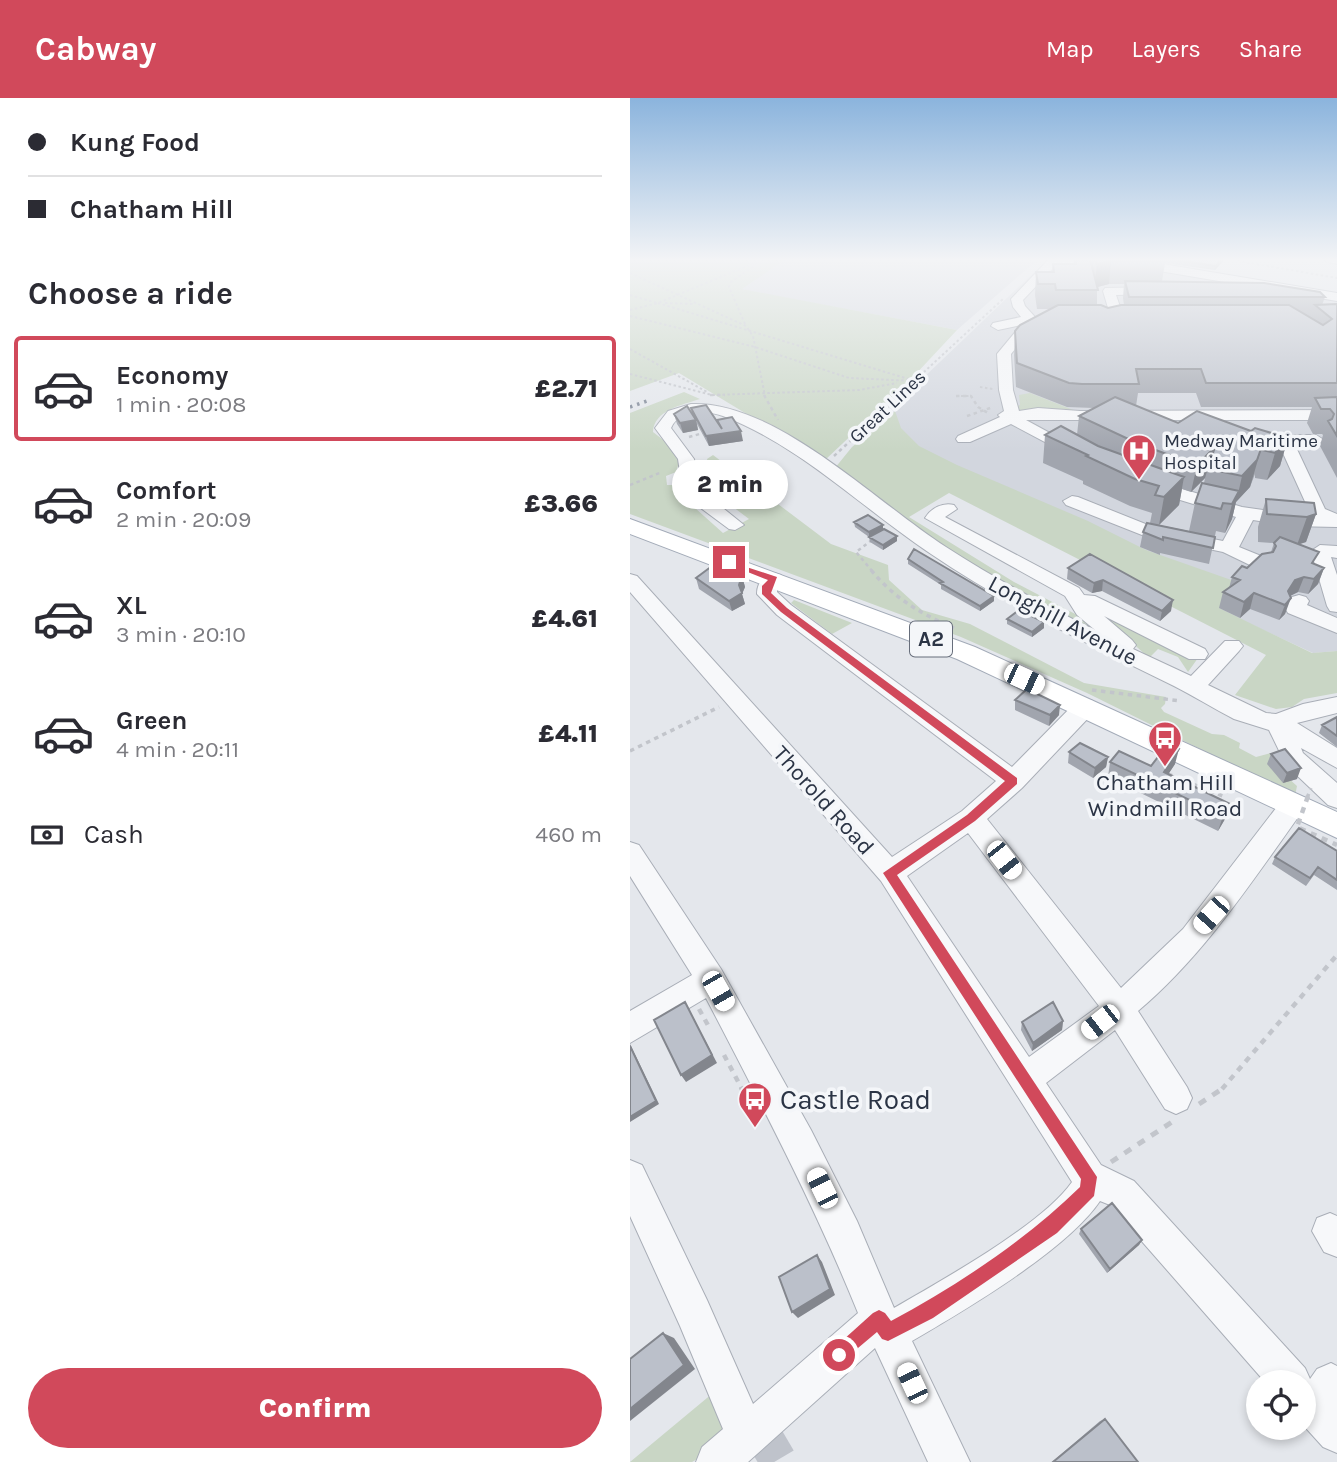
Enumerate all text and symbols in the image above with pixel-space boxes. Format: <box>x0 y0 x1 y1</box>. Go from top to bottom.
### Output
text: Cabway <box>35 30 156 68</box>
text: Map <box>1046 35 1094 63</box>
text: Layers <box>1132 35 1201 63</box>
text: Share <box>1239 35 1302 63</box>
text: Kung Food <box>70 127 200 158</box>
text: Chatham Hill <box>70 194 234 225</box>
text: Choose a ride <box>28 275 233 312</box>
icon: car <box>32 357 95 420</box>
text: Economy <box>116 360 228 391</box>
street label: Great Lines <box>845 366 931 448</box>
text: £2.71 <box>535 373 598 404</box>
text: 1 min · 20:08 <box>116 391 246 418</box>
place label: Medway Maritime Hospital <box>1164 430 1318 474</box>
hospital icon: Medway Maritime Hospital <box>1120 432 1158 481</box>
callout: 2 min <box>671 461 787 510</box>
text: 2 min <box>697 471 763 498</box>
icon: car <box>32 472 95 535</box>
text: Comfort <box>116 475 217 506</box>
text: £3.66 <box>524 488 598 519</box>
text: 2 min · 20:09 <box>116 506 251 533</box>
route end <box>713 546 745 578</box>
street label: Longhill Avenue <box>984 570 1142 671</box>
icon: car <box>32 587 95 650</box>
text: XL <box>116 590 147 621</box>
text: £4.61 <box>532 603 598 634</box>
text: 3 min · 20:10 <box>116 621 246 648</box>
road number: A2 <box>910 622 952 656</box>
car <box>1001 661 1048 697</box>
icon: car <box>32 702 95 765</box>
text: Green <box>116 705 188 736</box>
text: £4.11 <box>538 718 598 749</box>
bus stop icon: Chatham Hill Windmill Road <box>1146 719 1184 768</box>
text: 4 min · 20:11 <box>116 736 239 763</box>
street label: Thorold Road <box>768 740 880 860</box>
place label: Chatham Hill Windmill Road <box>1088 769 1242 822</box>
icon: cash <box>28 816 66 854</box>
text: Cash <box>84 819 144 850</box>
text: 460 m <box>535 821 602 848</box>
car <box>983 837 1026 883</box>
car <box>1190 892 1233 938</box>
car <box>699 968 738 1014</box>
car <box>1077 1001 1124 1043</box>
bus stop icon: Castle Road <box>736 1080 774 1129</box>
place label: Castle Road <box>780 1083 931 1116</box>
car <box>804 1165 841 1211</box>
route start <box>823 1339 855 1371</box>
car <box>894 1360 931 1406</box>
button: Confirm <box>28 1368 602 1448</box>
map controls <box>1246 1370 1316 1440</box>
button: locate <box>1246 1370 1316 1440</box>

